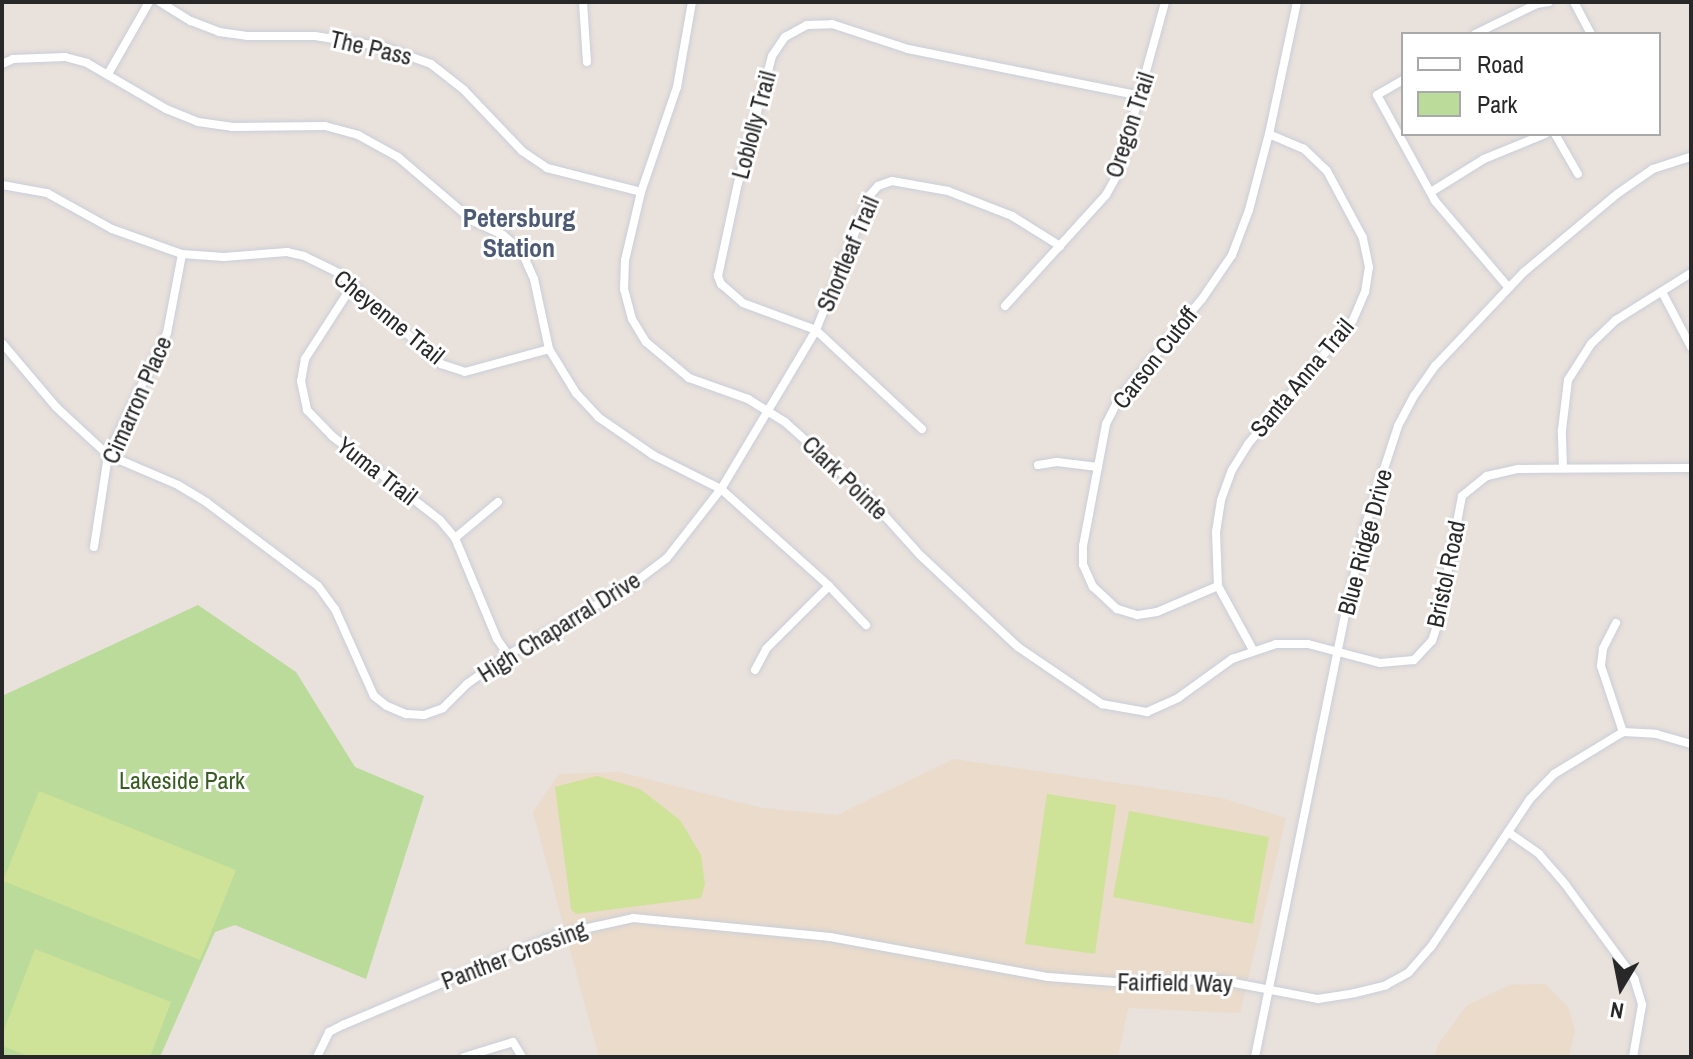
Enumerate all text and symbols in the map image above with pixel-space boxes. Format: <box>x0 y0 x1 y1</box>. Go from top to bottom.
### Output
street label: The Pass <box>327 25 415 71</box>
legend <box>1401 32 1661 136</box>
text: Road <box>1477 48 1524 80</box>
street label: Loblolly Trail <box>726 68 782 182</box>
street label: Oregon Trail <box>1099 68 1161 182</box>
text: Park <box>1477 88 1517 120</box>
street label: Shortleaf Trail <box>811 192 885 316</box>
district label: Petersburg Station <box>463 202 575 264</box>
street label: Cheyenne Trail <box>328 264 450 370</box>
street label: Carson Cutoff <box>1106 301 1204 415</box>
street label: Santa Anna Trail <box>1244 312 1360 444</box>
street label: Cimarron Place <box>96 332 178 468</box>
street label: Clark Pointe <box>796 430 894 526</box>
street label: Yuma Trail <box>331 431 423 511</box>
street label: Blue Ridge Drive <box>1332 466 1398 618</box>
street label: Bristol Road <box>1421 518 1471 630</box>
street label: High Chaparral Drive <box>473 566 645 688</box>
park label: Lakeside Park <box>119 767 245 795</box>
street label: Panther Crossing <box>437 914 591 996</box>
north arrow <box>1581 947 1661 1027</box>
street label: Fairfield Way <box>1117 968 1233 998</box>
text: N <box>1608 995 1626 1027</box>

